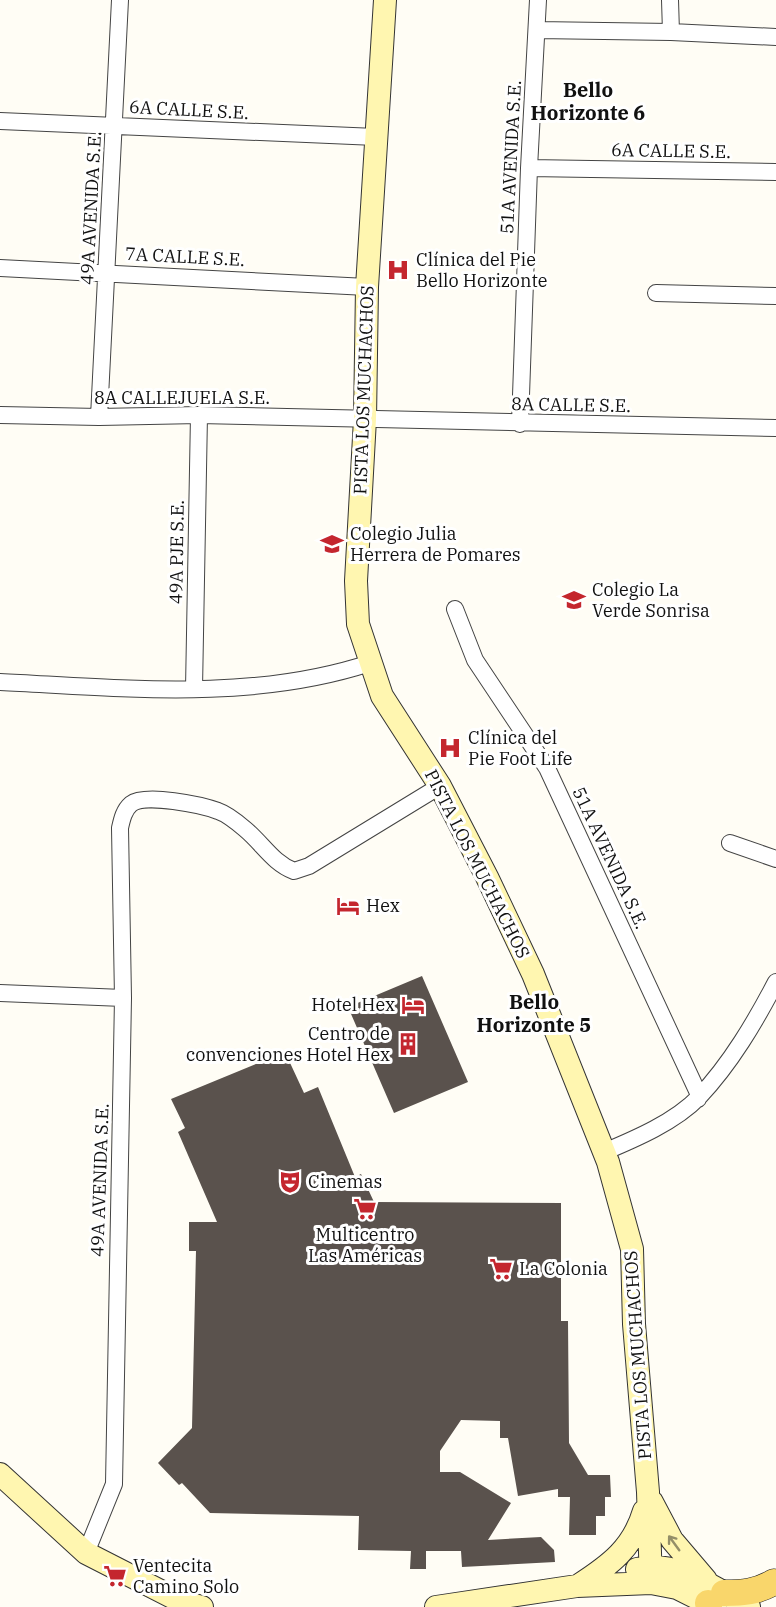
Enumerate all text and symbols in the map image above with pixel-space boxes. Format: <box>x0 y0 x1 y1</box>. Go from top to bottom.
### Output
district label: Bello Horizonte 6 <box>531 76 645 126</box>
street label: 51A AVENIDA S.E. <box>495 80 526 234</box>
street label: 6A CALLE S.E. <box>129 95 250 124</box>
street label: 49A AVENIDA S.E. <box>75 131 106 285</box>
street label: 6A CALLE S.E. <box>611 138 731 163</box>
street label: 7A CALLE S.E. <box>125 242 246 271</box>
place label: Clínica del Pie Bello Horizonte <box>416 248 547 292</box>
hospital icon: Clínica del Pie Bello Horizonte <box>385 257 411 283</box>
street label: PISTA LOS MUCHACHOS <box>348 285 379 495</box>
street label: 8A CALLEJUELA S.E. <box>94 386 270 409</box>
street label: 8A CALLE S.E. <box>511 392 631 417</box>
street label: 49A PJE S.E. <box>164 500 189 604</box>
place label: Colegio Julia Herrera de Pomares <box>350 522 521 566</box>
school or university icon: Colegio Julia Herrera de Pomares <box>319 531 345 557</box>
place label: Colegio La Verde Sonrisa <box>592 578 710 622</box>
school or university icon: Colegio La Verde Sonrisa <box>561 587 587 613</box>
place label: Clínica del Pie Foot Life <box>468 726 572 770</box>
hospital icon: Clínica del Pie Foot Life <box>437 735 463 761</box>
street label: PISTA LOS MUCHACHOS <box>420 765 535 962</box>
street label: 51A AVENIDA S.E. <box>568 783 653 932</box>
hotel icon: Hex <box>335 893 361 919</box>
place label: Hex <box>366 894 400 917</box>
district label: Bello Horizonte 5 <box>477 988 591 1038</box>
hotel icon: Hotel Hex <box>400 992 426 1018</box>
place label: Hotel Hex <box>311 993 395 1016</box>
place label: Centro de convenciones Hotel Hex <box>186 1022 390 1066</box>
building icon: Centro de convenciones Hotel Hex <box>395 1031 421 1057</box>
street label: 49A AVENIDA S.E. <box>85 1103 114 1257</box>
theatre icon: Cinemas <box>277 1169 303 1195</box>
place label: Cinemas <box>308 1170 382 1193</box>
supermarket icon: Multicentro Las Américas <box>352 1196 378 1222</box>
place label: Multicentro Las Américas <box>308 1223 422 1267</box>
street label: PISTA LOS MUCHACHOS <box>619 1250 656 1460</box>
supermarket icon: La Colonia <box>488 1256 514 1282</box>
place label: La Colonia <box>519 1257 608 1280</box>
one-way arrow <box>668 1535 680 1551</box>
place label: Ventecita Camino Solo <box>133 1554 239 1598</box>
supermarket icon: Ventecita Camino Solo <box>102 1563 128 1589</box>

